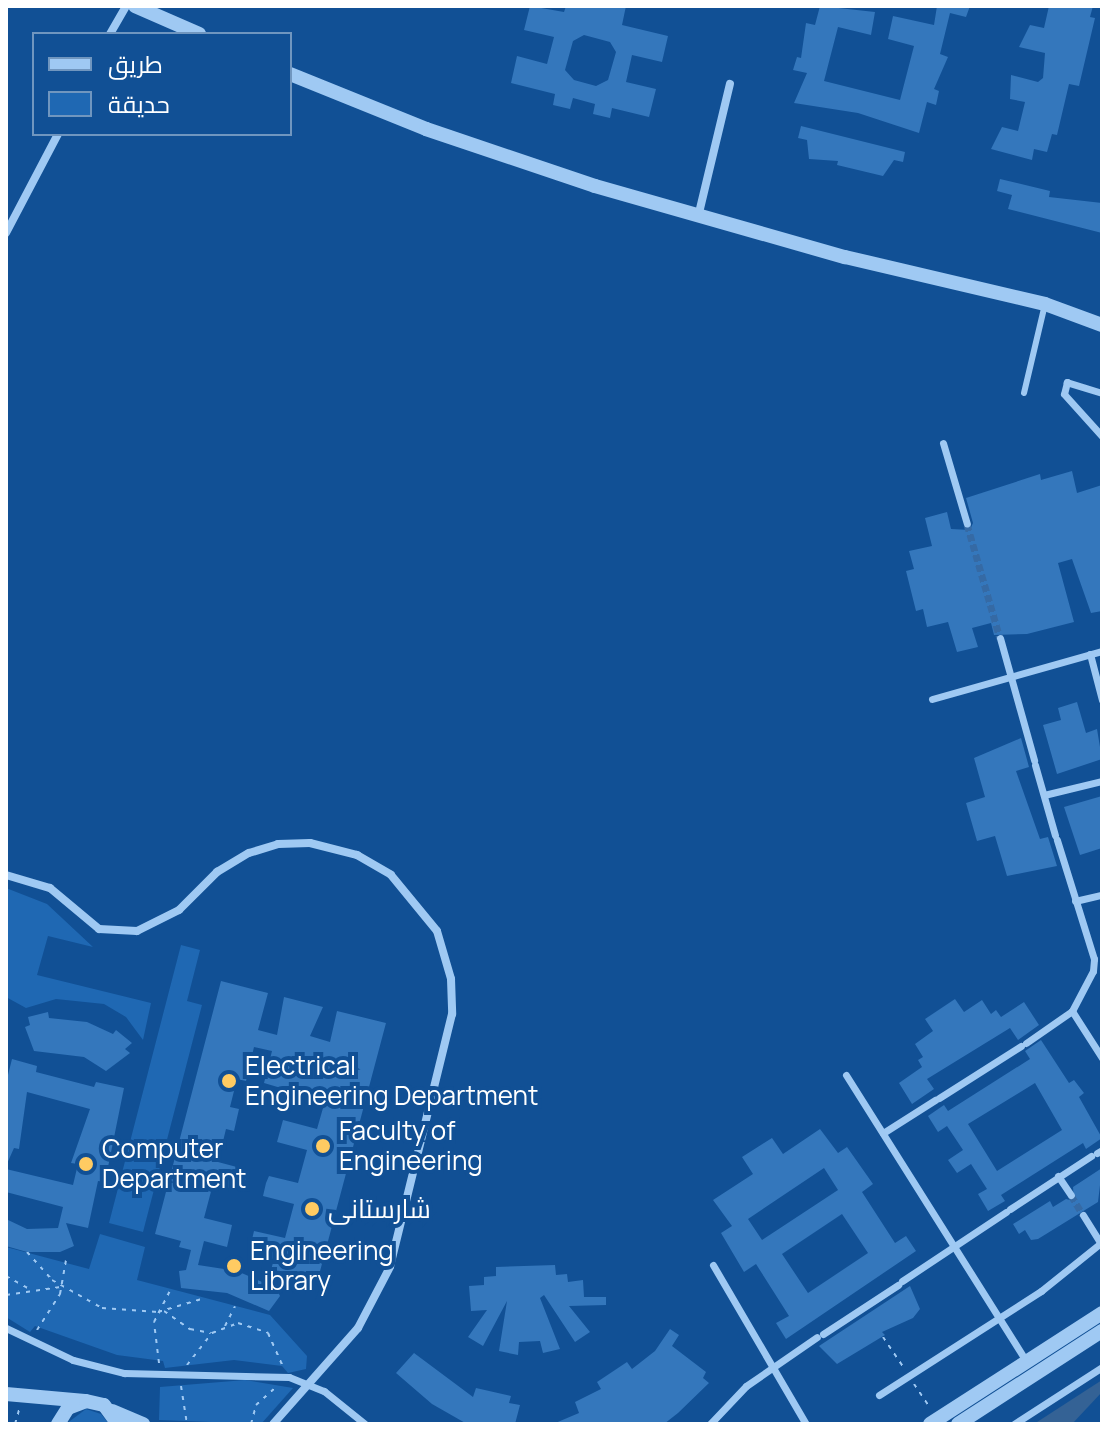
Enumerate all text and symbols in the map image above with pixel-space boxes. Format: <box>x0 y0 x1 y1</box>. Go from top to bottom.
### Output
legend <box>32 32 292 136</box>
text: طريق <box>108 47 163 80</box>
text: حديقة <box>108 87 170 120</box>
place label: Electrical Engineering Department <box>245 1050 538 1112</box>
marker: Electrical Engineering Department <box>220 1072 238 1090</box>
place label: Faculty of Engineering <box>339 1115 483 1176</box>
place label: Computer Department <box>102 1133 247 1194</box>
marker: Faculty of Engineering <box>314 1137 332 1155</box>
marker: Computer Department <box>77 1155 95 1173</box>
place label: شارستانی <box>328 1193 431 1225</box>
marker: شارستانی <box>303 1200 321 1218</box>
place label: Engineering Library <box>250 1235 394 1296</box>
marker: Engineering Library <box>225 1257 243 1275</box>

